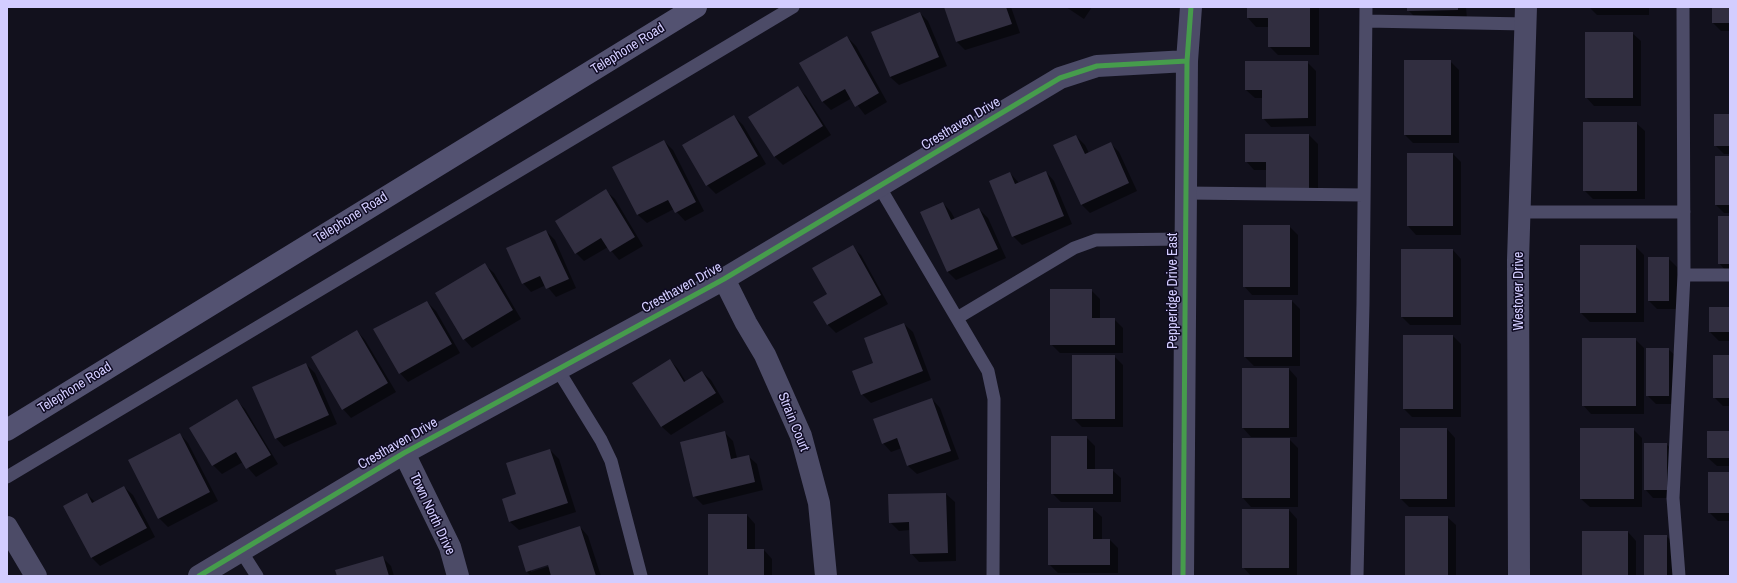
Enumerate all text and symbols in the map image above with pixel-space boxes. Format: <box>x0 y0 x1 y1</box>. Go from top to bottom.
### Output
street label: Telephone Road <box>588 20 668 78</box>
street label: Cresthaven Drive <box>918 94 1004 154</box>
street label: Telephone Road <box>311 189 391 247</box>
street label: Pepperidge Drive East <box>1165 233 1181 349</box>
street label: Westover Drive <box>1511 252 1527 330</box>
street label: Cresthaven Drive <box>639 259 725 317</box>
street label: Telephone Road <box>35 359 115 417</box>
street label: Strain Court <box>774 390 812 454</box>
street label: Cresthaven Drive <box>355 414 441 474</box>
street label: Town North Drive <box>406 470 458 558</box>

